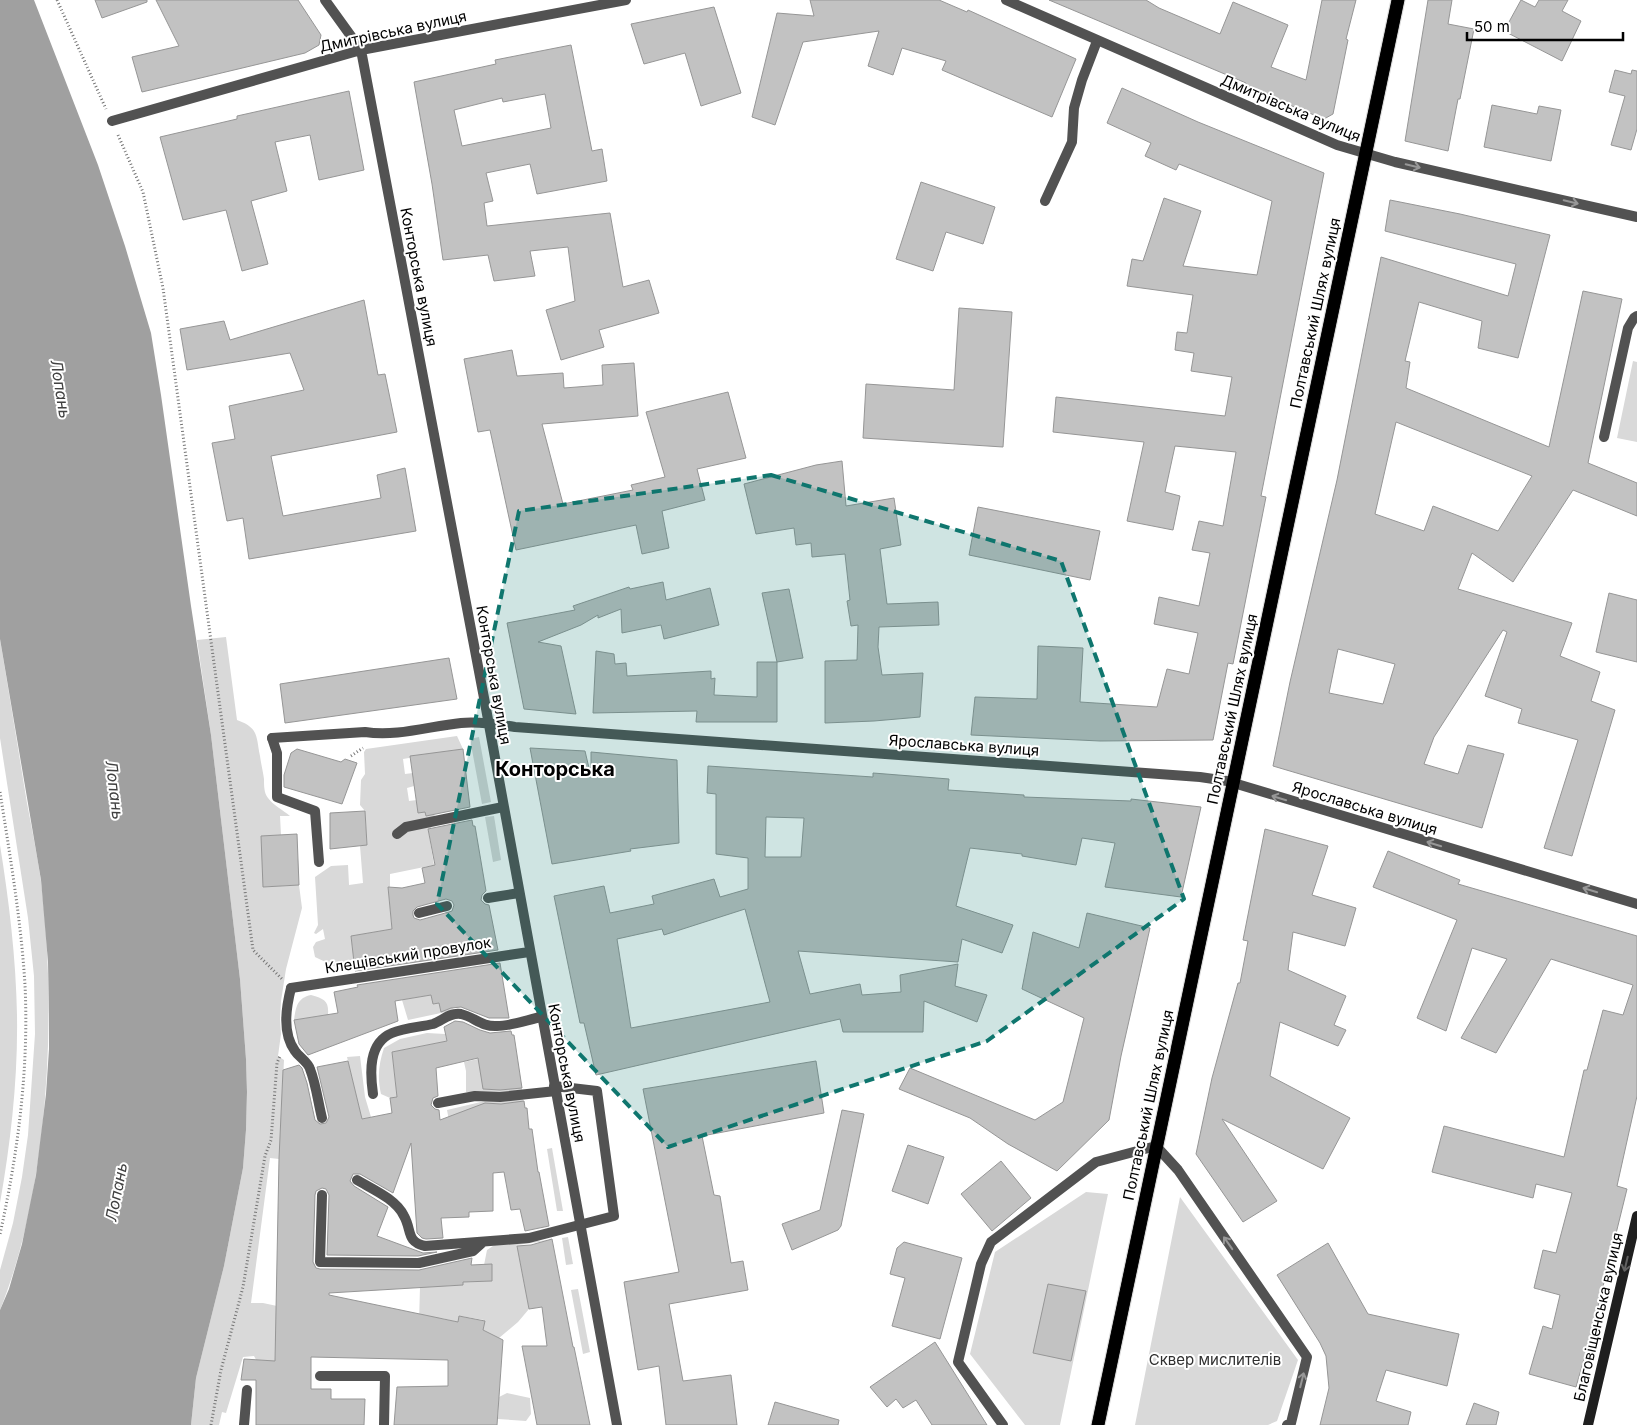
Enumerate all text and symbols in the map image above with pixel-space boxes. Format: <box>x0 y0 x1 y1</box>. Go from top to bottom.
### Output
street label: Дмитрівська вулиця <box>318 6 468 56</box>
scale bar <box>1467 10 1623 42</box>
text: 50 m <box>1474 17 1510 36</box>
street label: Дмитрівська вулиця <box>1218 70 1364 146</box>
one-way arrow <box>1404 162 1420 171</box>
one-way arrow <box>1563 198 1579 207</box>
street label: Конторська вулиця <box>396 206 442 348</box>
street label: Полтавський Шлях вулиця <box>1285 216 1345 410</box>
water label: Лопань <box>46 358 76 420</box>
street label: Конторська вулиця <box>472 604 516 746</box>
street label: Полтавський Шлях вулиця <box>1202 612 1262 806</box>
street label: Ярославська вулиця <box>888 730 1040 760</box>
district label: Конторська <box>495 757 615 781</box>
water label: Лопань <box>101 759 129 821</box>
street label: Ярославська вулиця <box>1290 777 1440 839</box>
one-way arrow <box>1271 792 1287 802</box>
one-way arrow <box>1427 838 1443 848</box>
one-way arrow <box>1583 885 1599 895</box>
street label: Клещівський провулок <box>323 932 493 978</box>
street label: Конторська вулиця <box>544 1002 590 1144</box>
street label: Полтавський Шлях вулиця <box>1118 1008 1178 1202</box>
water label: Лопань <box>101 1161 131 1223</box>
street label: Благовіщенська вулиця <box>1569 1231 1627 1403</box>
one-way arrow <box>1223 1236 1233 1250</box>
one-way arrow <box>1621 1255 1630 1271</box>
park label: Сквер мислителів <box>1149 1350 1281 1369</box>
one-way arrow <box>1297 1372 1307 1388</box>

